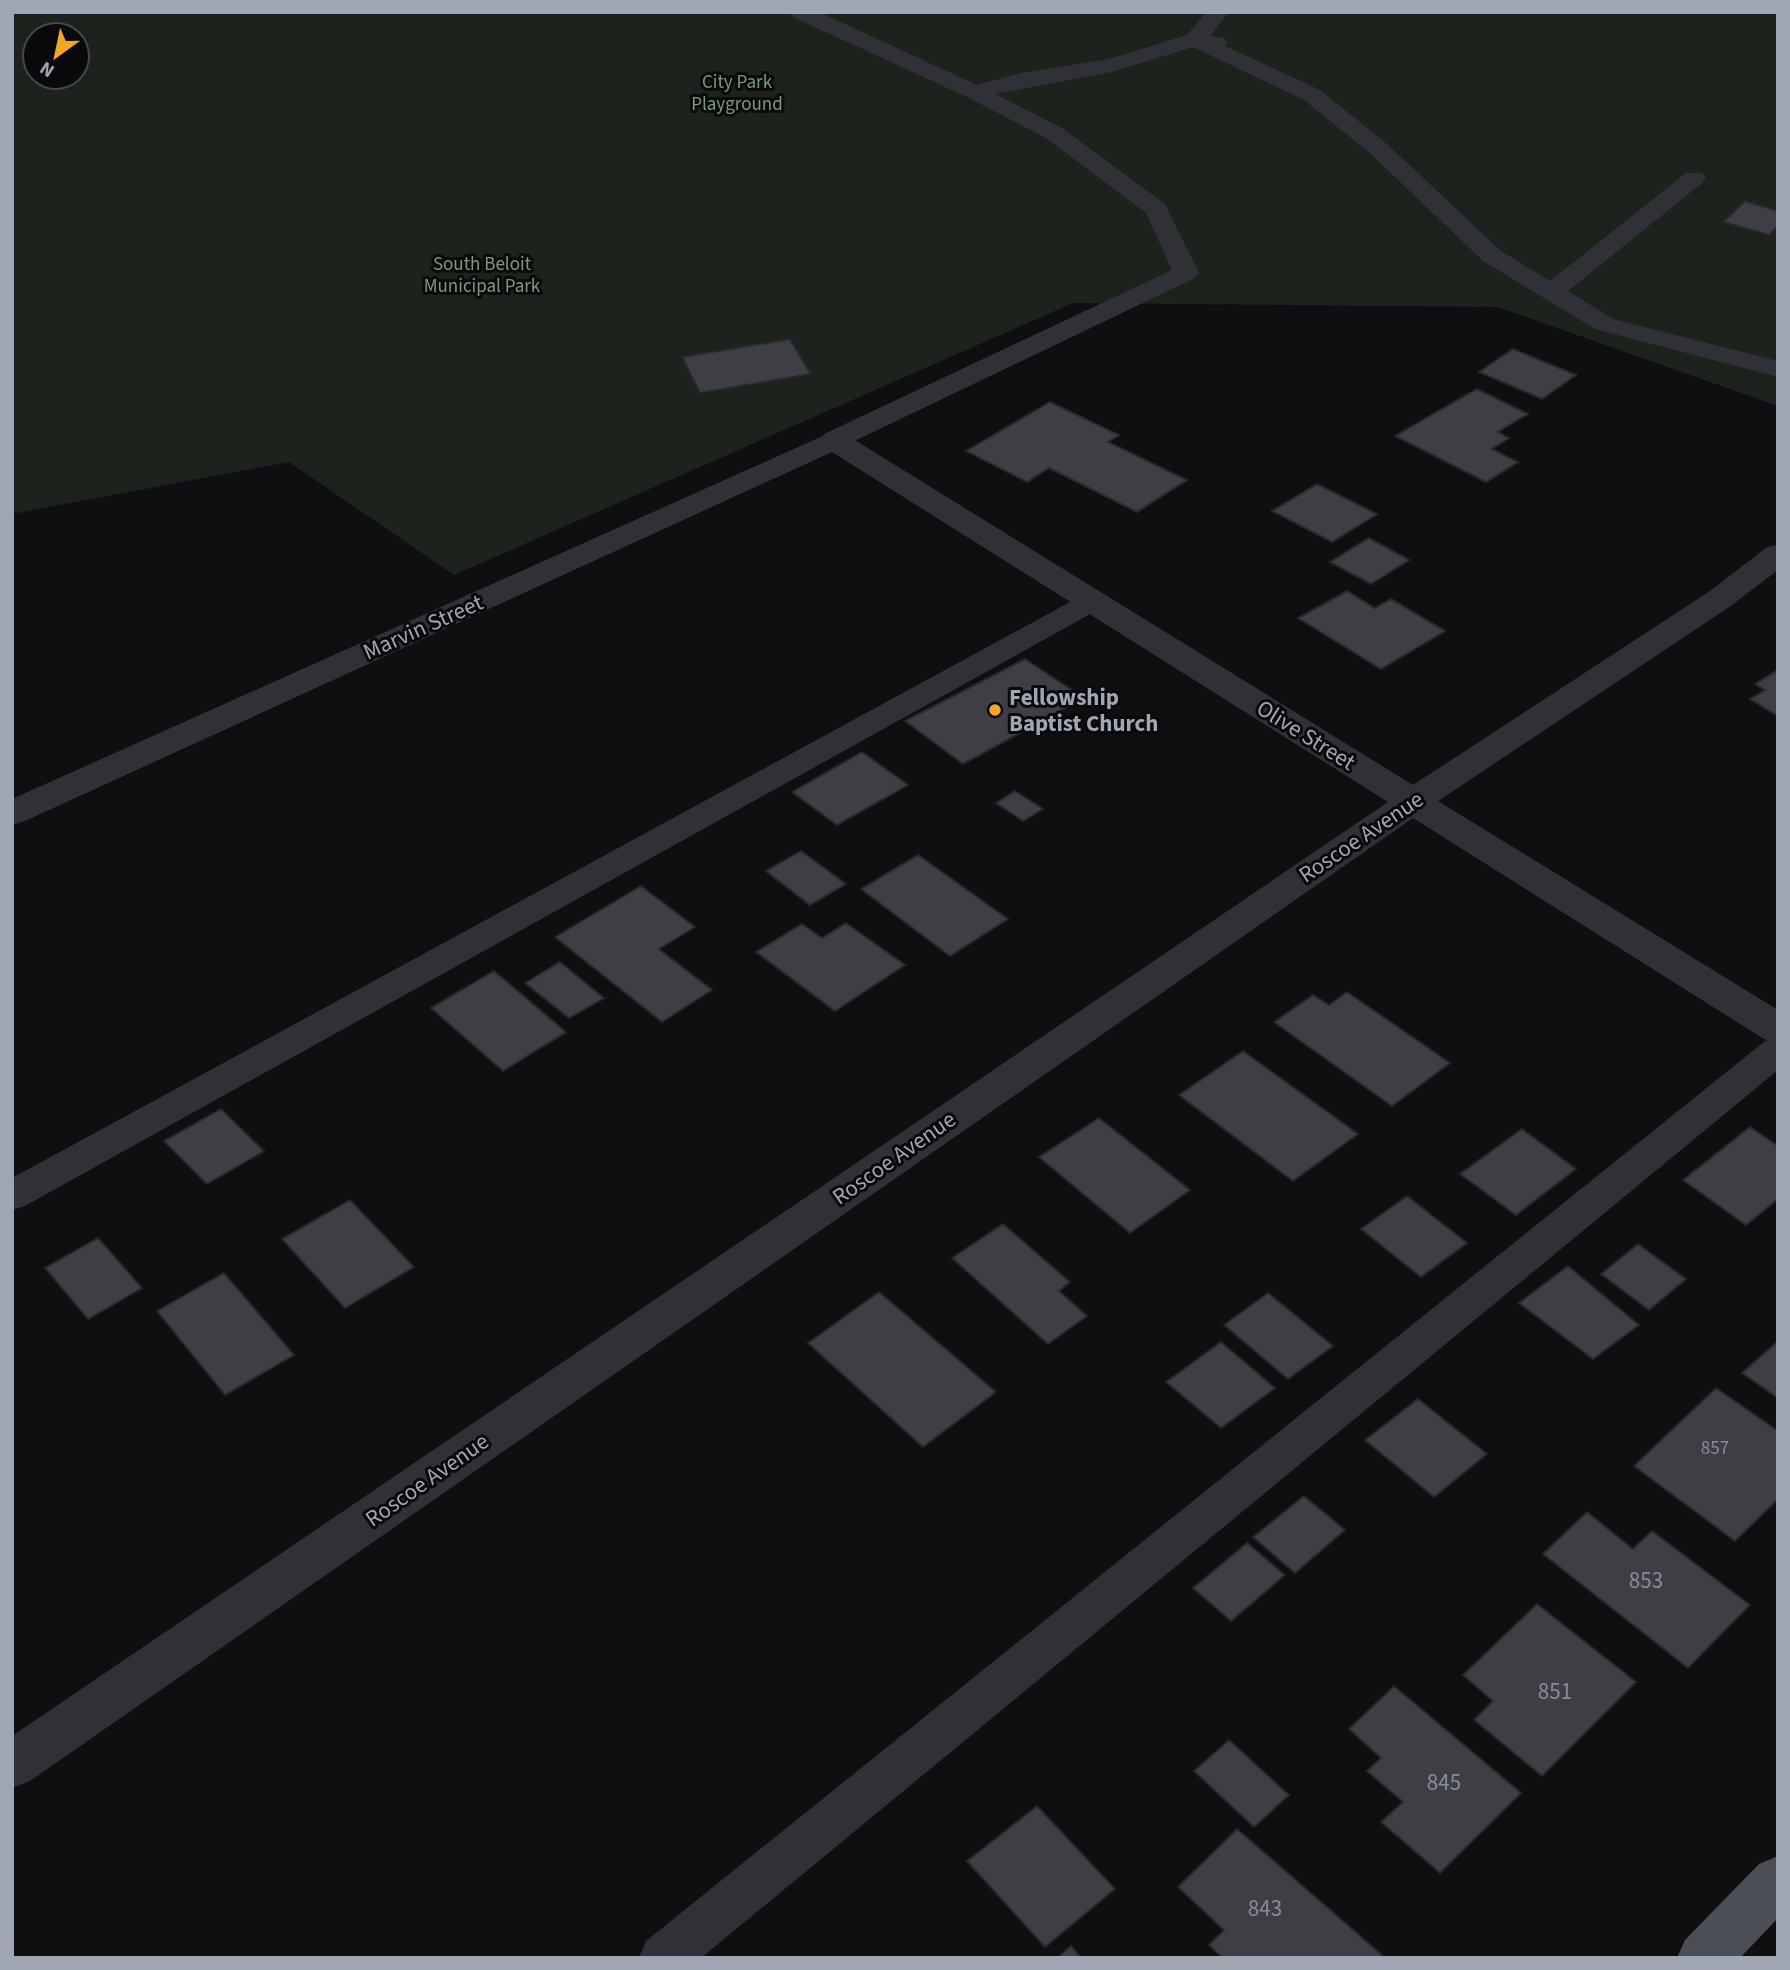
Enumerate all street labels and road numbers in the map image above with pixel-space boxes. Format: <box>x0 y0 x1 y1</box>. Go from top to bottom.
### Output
street label: Marvin Street <box>358 586 488 668</box>
street label: Olive Street <box>1250 692 1362 779</box>
street label: Roscoe Avenue <box>1292 783 1430 891</box>
street label: Roscoe Avenue <box>825 1103 963 1213</box>
street label: Roscoe Avenue <box>358 1425 496 1535</box>

